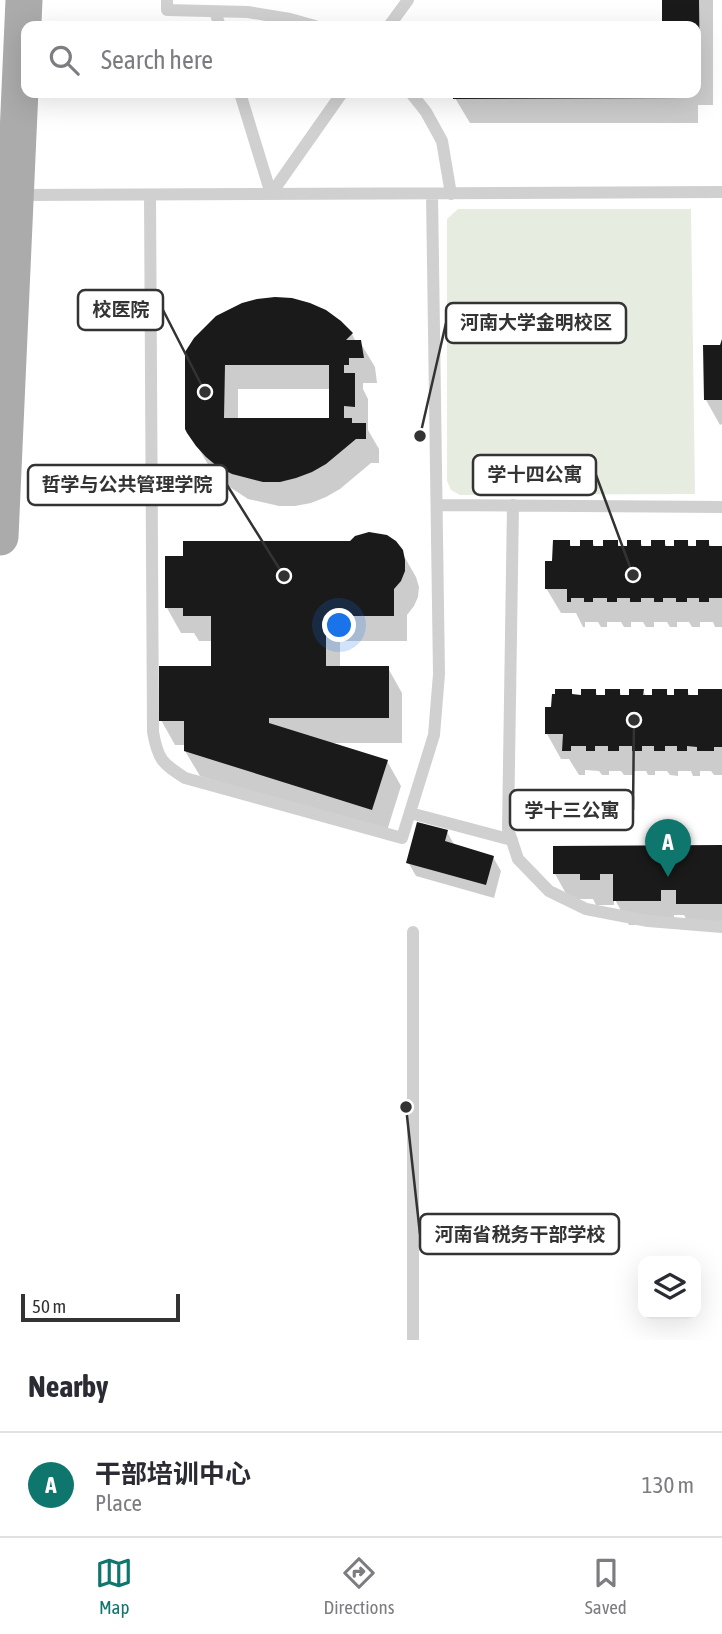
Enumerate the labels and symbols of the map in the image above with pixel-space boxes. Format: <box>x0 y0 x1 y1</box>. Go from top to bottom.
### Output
callout: 校医院 <box>78 290 163 330</box>
text: 校医院 <box>92 298 150 320</box>
callout: 河南大学金明校区 <box>446 303 626 343</box>
text: 河南大学金明校区 <box>460 311 612 333</box>
callout: 学十四公寓 <box>473 455 596 495</box>
text: 学十四公寓 <box>487 463 583 485</box>
callout: 哲学与公共管理学院 <box>28 465 227 505</box>
text: 哲学与公共管理学院 <box>41 473 213 495</box>
your location <box>322 608 356 642</box>
callout: 学十三公寓 <box>510 790 633 830</box>
text: 学十三公寓 <box>524 799 620 821</box>
pin: A <box>645 819 691 877</box>
callout: 河南省税务干部学校 <box>420 1214 619 1254</box>
text: 河南省税务干部学校 <box>434 1223 606 1245</box>
scale bar <box>21 1291 180 1323</box>

